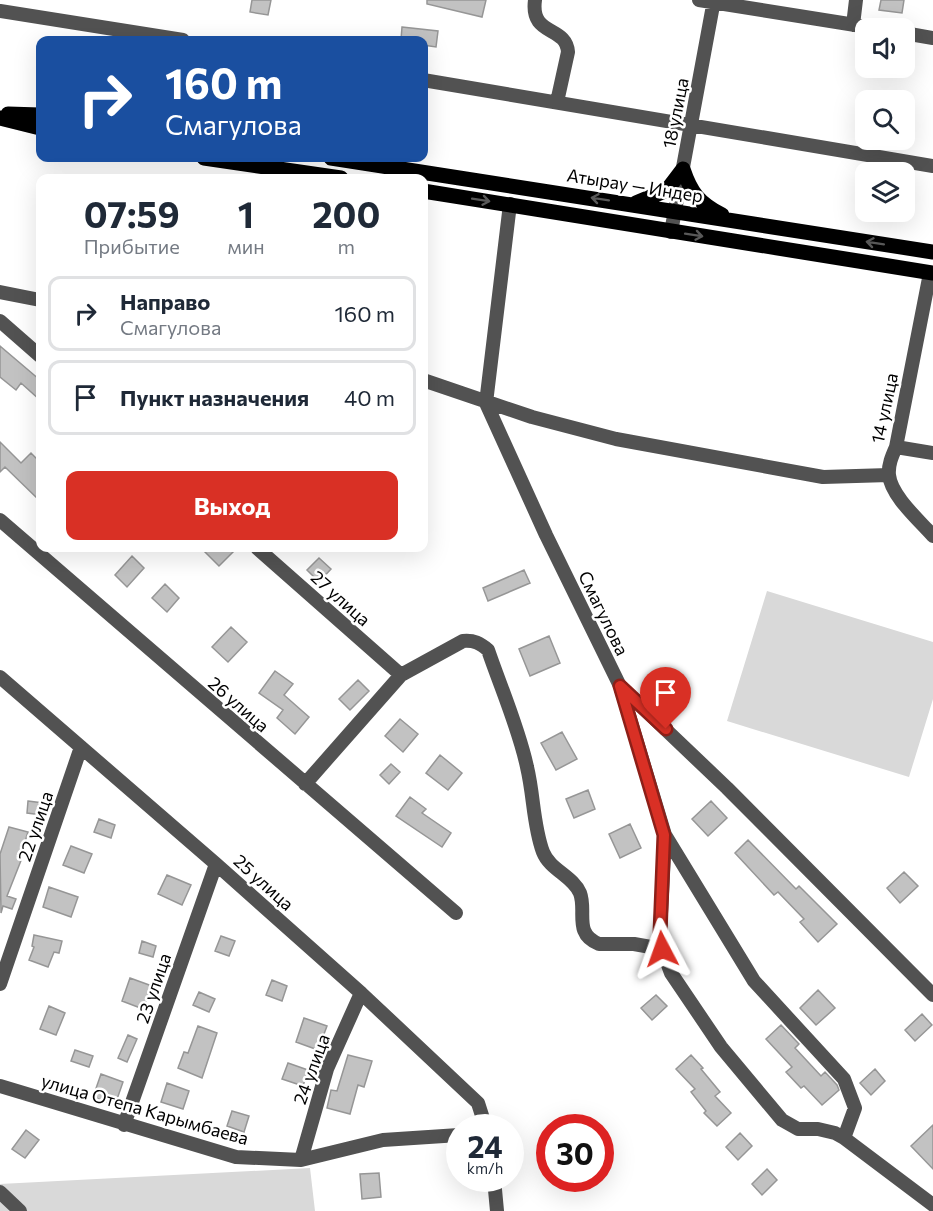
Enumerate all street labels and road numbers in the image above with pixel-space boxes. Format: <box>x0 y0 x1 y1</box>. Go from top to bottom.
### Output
street label: 18 улица <box>657 76 693 150</box>
street label: Атырау — Индер <box>565 163 705 207</box>
street label: 14 улица <box>866 371 902 445</box>
street label: 27 улица <box>307 566 375 630</box>
street label: Смагулова <box>574 567 634 659</box>
street label: 26 улица <box>204 672 274 736</box>
street label: 22 улица <box>13 788 57 864</box>
street label: 25 улица <box>230 849 298 915</box>
street label: 23 улица <box>131 950 175 1026</box>
street label: 24 улица <box>288 1031 334 1107</box>
street label: улица Отепа Карымбаева <box>39 1069 251 1149</box>

